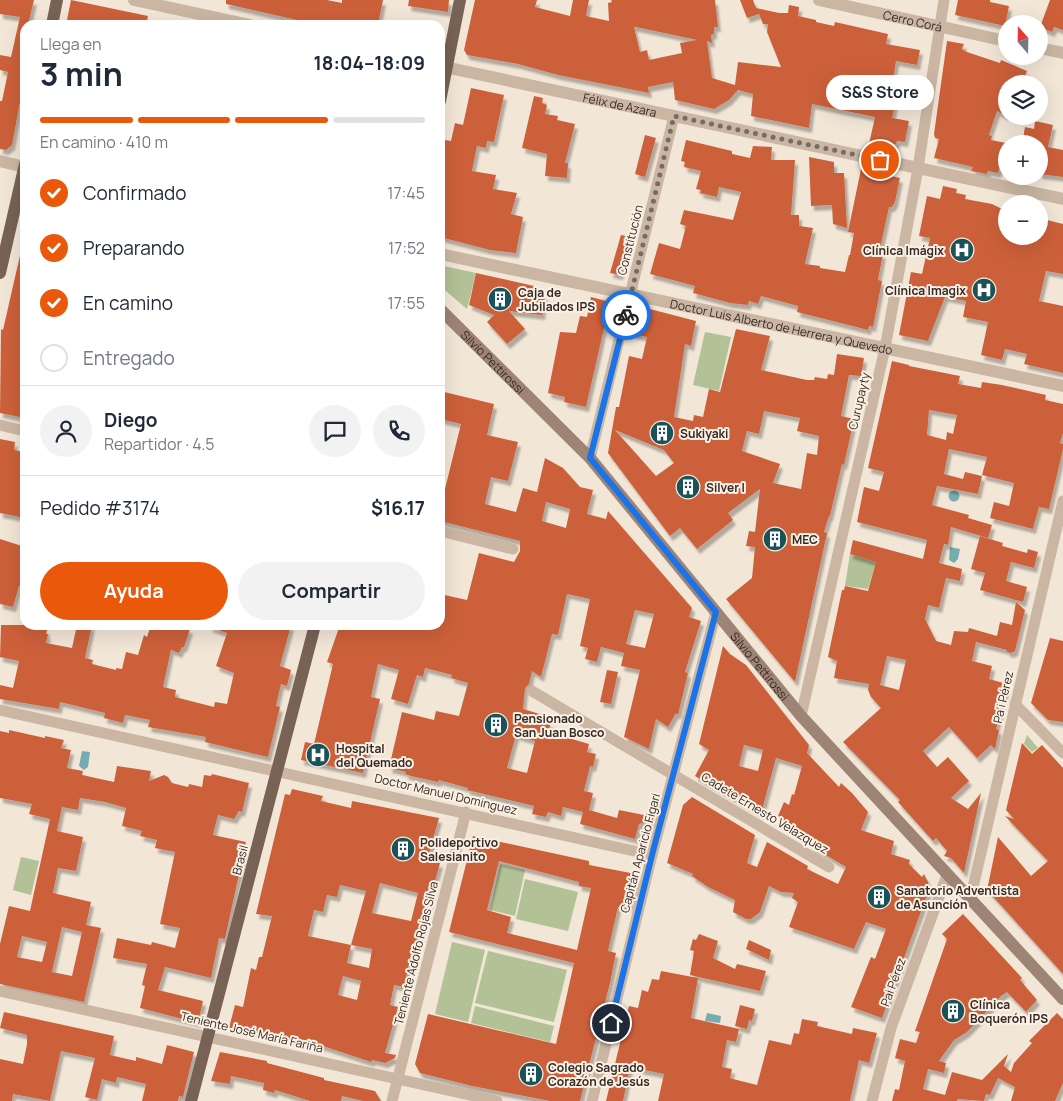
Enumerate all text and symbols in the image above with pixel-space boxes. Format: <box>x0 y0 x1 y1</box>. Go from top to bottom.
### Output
street label: Cerro Corá <box>882 6 944 35</box>
north arrow <box>998 15 1048 65</box>
map controls <box>998 15 1048 245</box>
text: Llega en <box>40 33 101 55</box>
text: 18:04–18:09 <box>314 50 425 76</box>
text: 3 min <box>40 52 123 96</box>
callout: S&S Store <box>826 75 934 110</box>
button: layers <box>998 75 1048 125</box>
text: S&S Store <box>841 81 919 103</box>
street label: Félix de Azara <box>582 88 658 121</box>
text: En camino · 410 m <box>40 131 168 153</box>
button: + <box>998 135 1048 185</box>
pin <box>859 139 901 181</box>
icon: bag <box>866 146 894 174</box>
icon: check <box>40 179 68 207</box>
text: Confirmado <box>83 180 187 206</box>
text: 17:45 <box>387 182 425 204</box>
button: − <box>998 195 1048 245</box>
street label: Constitución <box>613 203 647 277</box>
icon: check <box>40 234 68 262</box>
text: Preparando <box>83 235 185 261</box>
text: 17:52 <box>388 237 425 259</box>
hospital icon: Clínica Imágix <box>949 237 975 263</box>
place label: Clínica Imágix <box>863 242 944 259</box>
hospital icon: Clínica Imagix <box>971 277 997 303</box>
place label: Clínica Imagix <box>885 282 966 299</box>
place label: Caja de Jubilados IPS <box>518 284 595 315</box>
building icon: Caja de Jubilados IPS <box>487 286 513 312</box>
icon: check <box>40 289 68 317</box>
text: En camino <box>83 290 173 316</box>
courier <box>601 290 651 340</box>
text: 17:55 <box>387 292 425 314</box>
street label: Doctor Luis Alberto de Herrera y Quevedo <box>669 294 894 358</box>
icon: bike <box>612 301 640 329</box>
street label: Silvio Pettirossi <box>457 326 529 398</box>
text: Entregado <box>83 345 175 371</box>
street label: Curupayty <box>844 370 874 431</box>
button: person <box>40 405 92 457</box>
button: chat <box>309 405 361 457</box>
button: phone <box>373 405 425 457</box>
text: Diego <box>104 407 158 433</box>
building icon: Sukiyaki <box>649 420 675 446</box>
place label: Sukiyaki <box>680 425 728 442</box>
text: Repartidor · 4.5 <box>104 433 215 455</box>
building icon: Silver I <box>675 474 701 500</box>
place label: Silver I <box>706 479 745 496</box>
text: Pedido #3174 <box>40 495 160 521</box>
text: $16.17 <box>371 495 425 521</box>
building icon: MEC <box>762 526 788 552</box>
place label: MEC <box>792 531 818 548</box>
button: Ayuda <box>40 562 228 620</box>
button: Compartir <box>238 562 425 620</box>
street label: Silvio Pettirossi <box>727 628 793 704</box>
street label: Pa'i Pérez <box>989 669 1017 725</box>
place label: Pensionado San Juan Bosco <box>514 710 605 741</box>
building icon: Pensionado San Juan Bosco <box>483 712 509 738</box>
place label: Hospital del Quemado <box>336 740 412 771</box>
hospital icon: Hospital del Quemado <box>305 742 331 768</box>
street label: Cadete Ernesto Velazquez <box>698 768 832 858</box>
street label: Doctor Manuel Dominguez <box>373 769 519 819</box>
street label: Capitán Aparicio Figari <box>616 791 664 915</box>
place label: Polideportivo Salesianito <box>420 834 498 865</box>
building icon: Polideportivo Salesianito <box>390 836 416 862</box>
street label: Brasil <box>228 843 252 877</box>
street label: Teniente Adolfo Rojas Silva <box>390 879 442 1027</box>
place label: Sanatorio Adventista de Asunción <box>896 882 1019 913</box>
building icon: Sanatorio Adventista de Asunción <box>866 884 892 910</box>
street label: Pai Pérez <box>876 955 910 1009</box>
place label: Clínica Boquerón IPS <box>970 996 1048 1027</box>
building icon: Clínica Boquerón IPS <box>940 998 966 1024</box>
pin <box>590 1002 632 1044</box>
street label: Teniente José María Fariña <box>179 1007 325 1057</box>
icon: home <box>597 1009 625 1037</box>
place label: Colegio Sagrado Corazón de Jesús <box>548 1059 650 1090</box>
building icon: Colegio Sagrado Corazón de Jesús <box>518 1061 544 1087</box>

